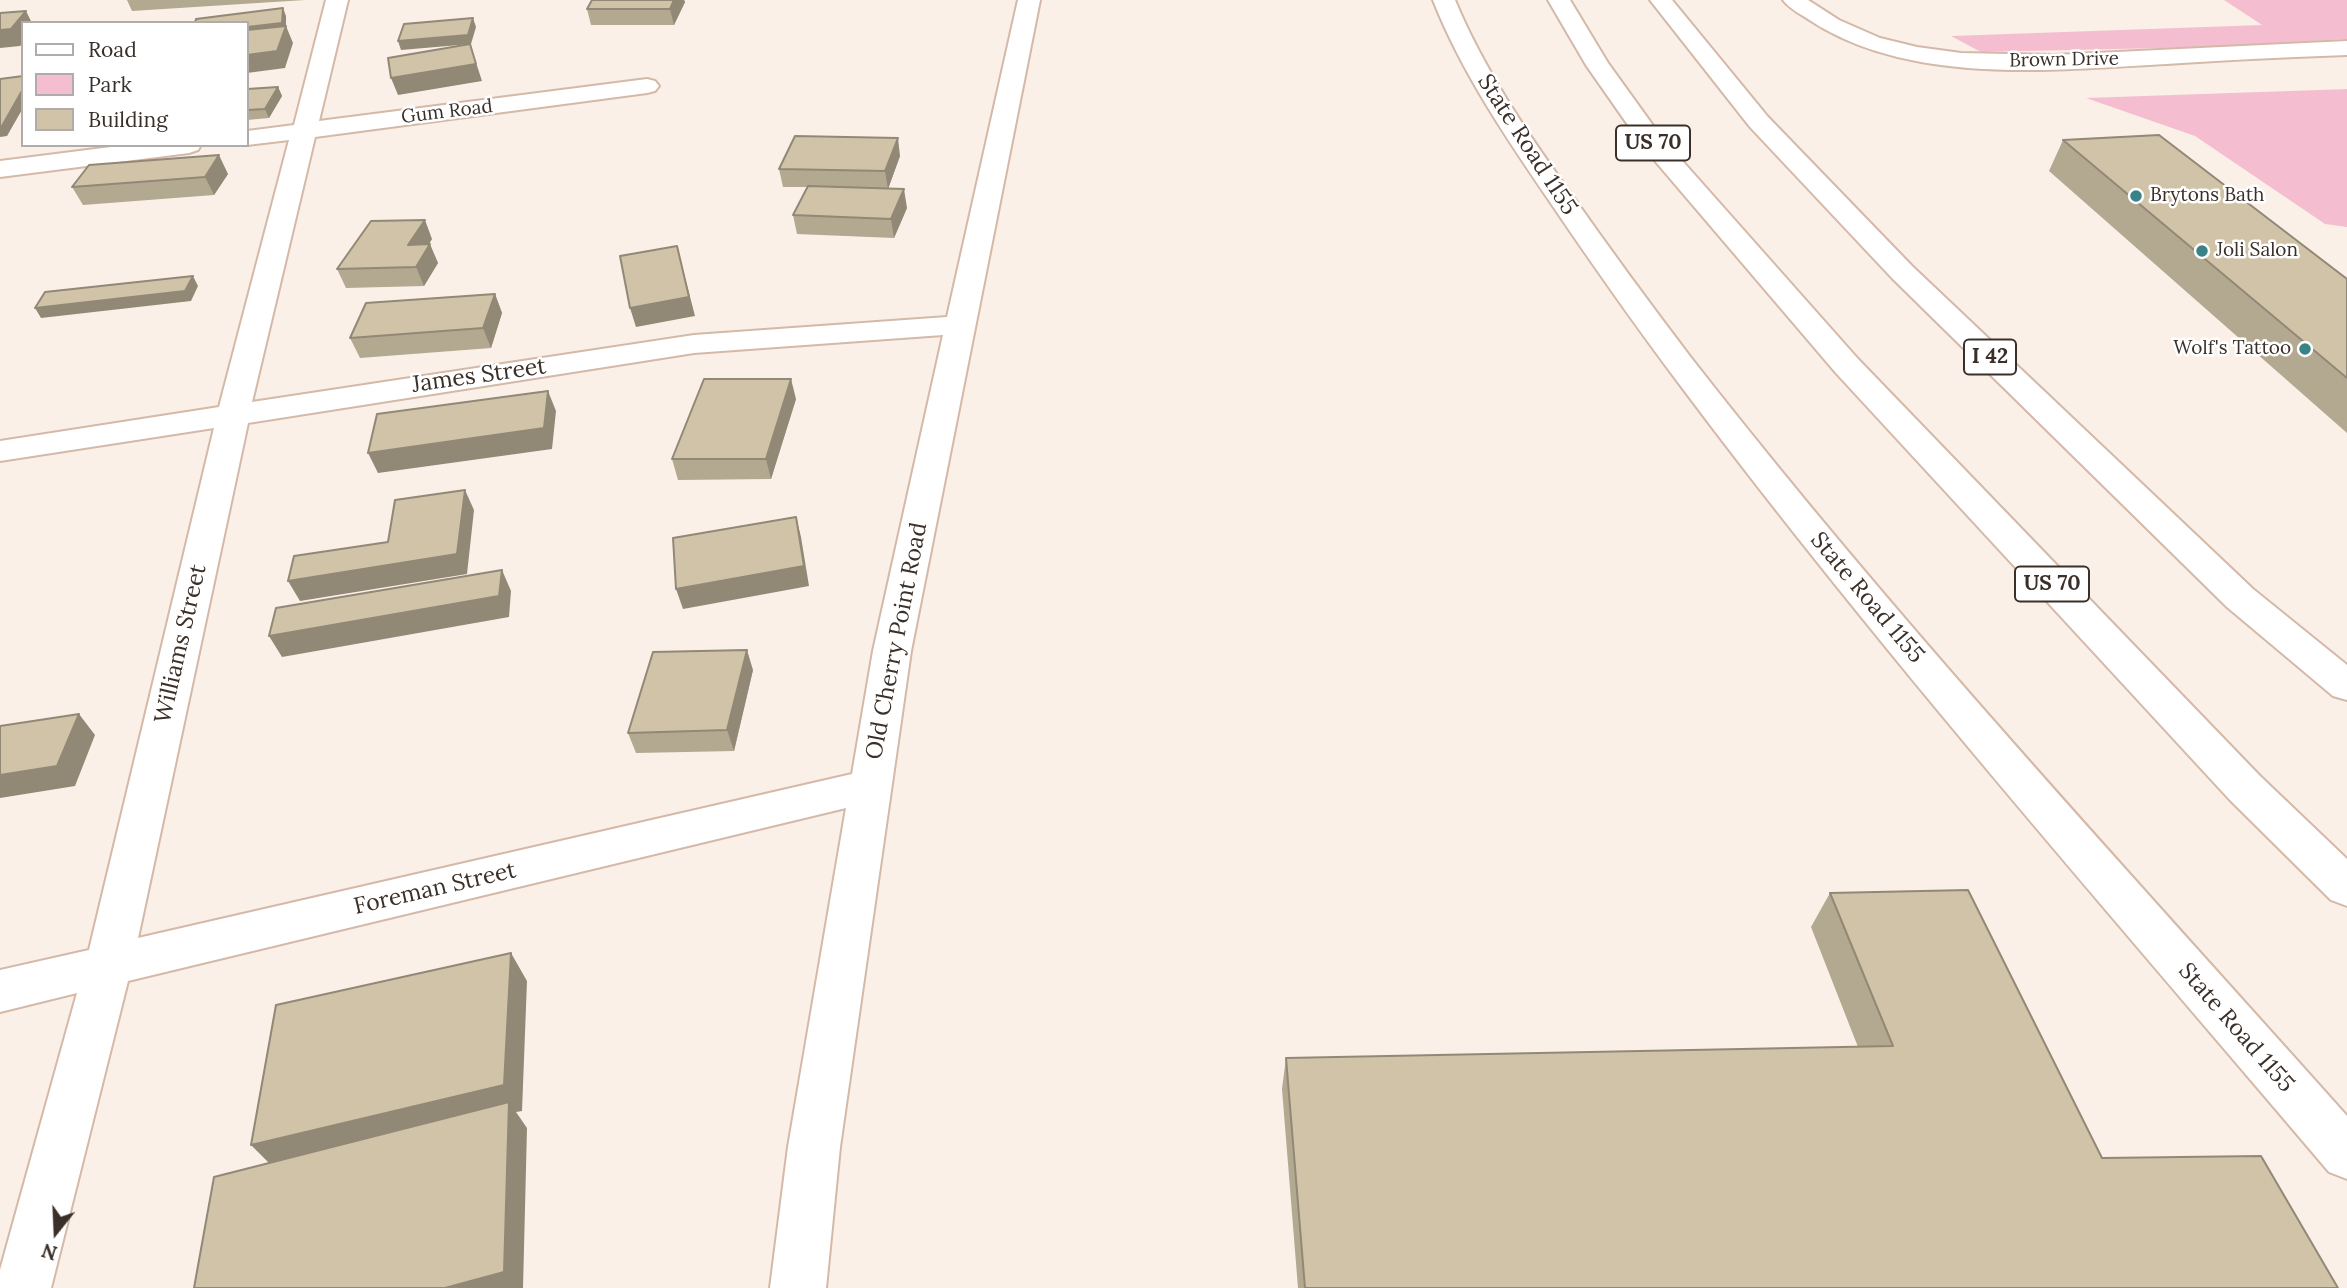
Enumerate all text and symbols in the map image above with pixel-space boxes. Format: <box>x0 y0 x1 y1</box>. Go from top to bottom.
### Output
legend <box>21 21 248 147</box>
text: Road <box>88 36 137 63</box>
street label: Brown Drive <box>2009 48 2119 72</box>
street label: State Road 1155 <box>1471 69 1583 221</box>
text: Park <box>88 71 132 98</box>
street label: Gum Road <box>400 95 494 129</box>
text: Building <box>88 106 168 133</box>
road number: US 70 <box>1616 125 1690 160</box>
place label: Brytons Bath <box>2150 185 2264 207</box>
marker: Brytons Bath <box>2128 188 2144 204</box>
place label: Joli Salon <box>2216 240 2298 262</box>
marker: Joli Salon <box>2194 243 2210 259</box>
place label: Wolf's Tattoo <box>2173 338 2291 360</box>
road number: I 42 <box>1964 340 2016 374</box>
marker: Wolf's Tattoo <box>2297 341 2313 357</box>
street label: James Street <box>410 353 548 399</box>
street label: Old Cherry Point Road <box>860 520 934 762</box>
street label: State Road 1155 <box>1804 527 1930 669</box>
street label: Williams Street <box>149 562 213 726</box>
road number: US 70 <box>2015 566 2089 602</box>
street label: Foreman Street <box>351 857 519 921</box>
street label: State Road 1155 <box>2172 958 2300 1098</box>
north arrow <box>21 1197 91 1267</box>
text: N <box>39 1238 60 1266</box>

